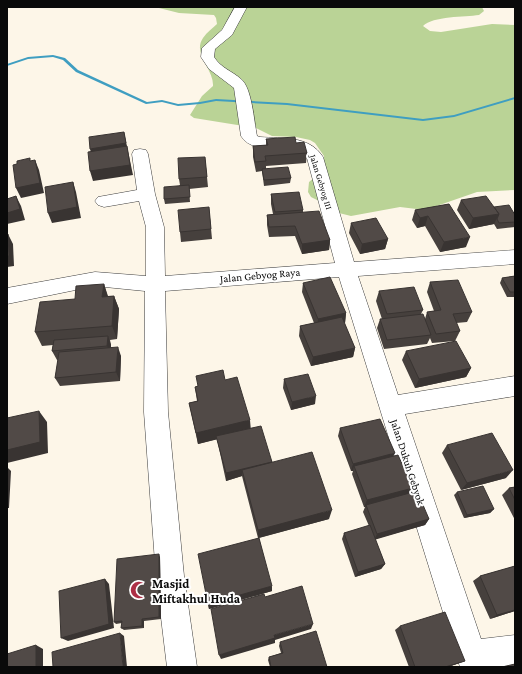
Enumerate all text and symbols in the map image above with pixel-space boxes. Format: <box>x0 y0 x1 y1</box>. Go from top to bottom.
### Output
street label: Jalan Gebyog III <box>308 152 334 211</box>
street label: Jalan Gebyog Raya <box>218 266 301 286</box>
street label: Jalan Dukuh Gebyok <box>387 417 428 507</box>
place label: Masjid Miftakhul Huda <box>152 576 241 606</box>
mosque icon: Masjid Miftakhul Huda <box>129 580 149 600</box>

